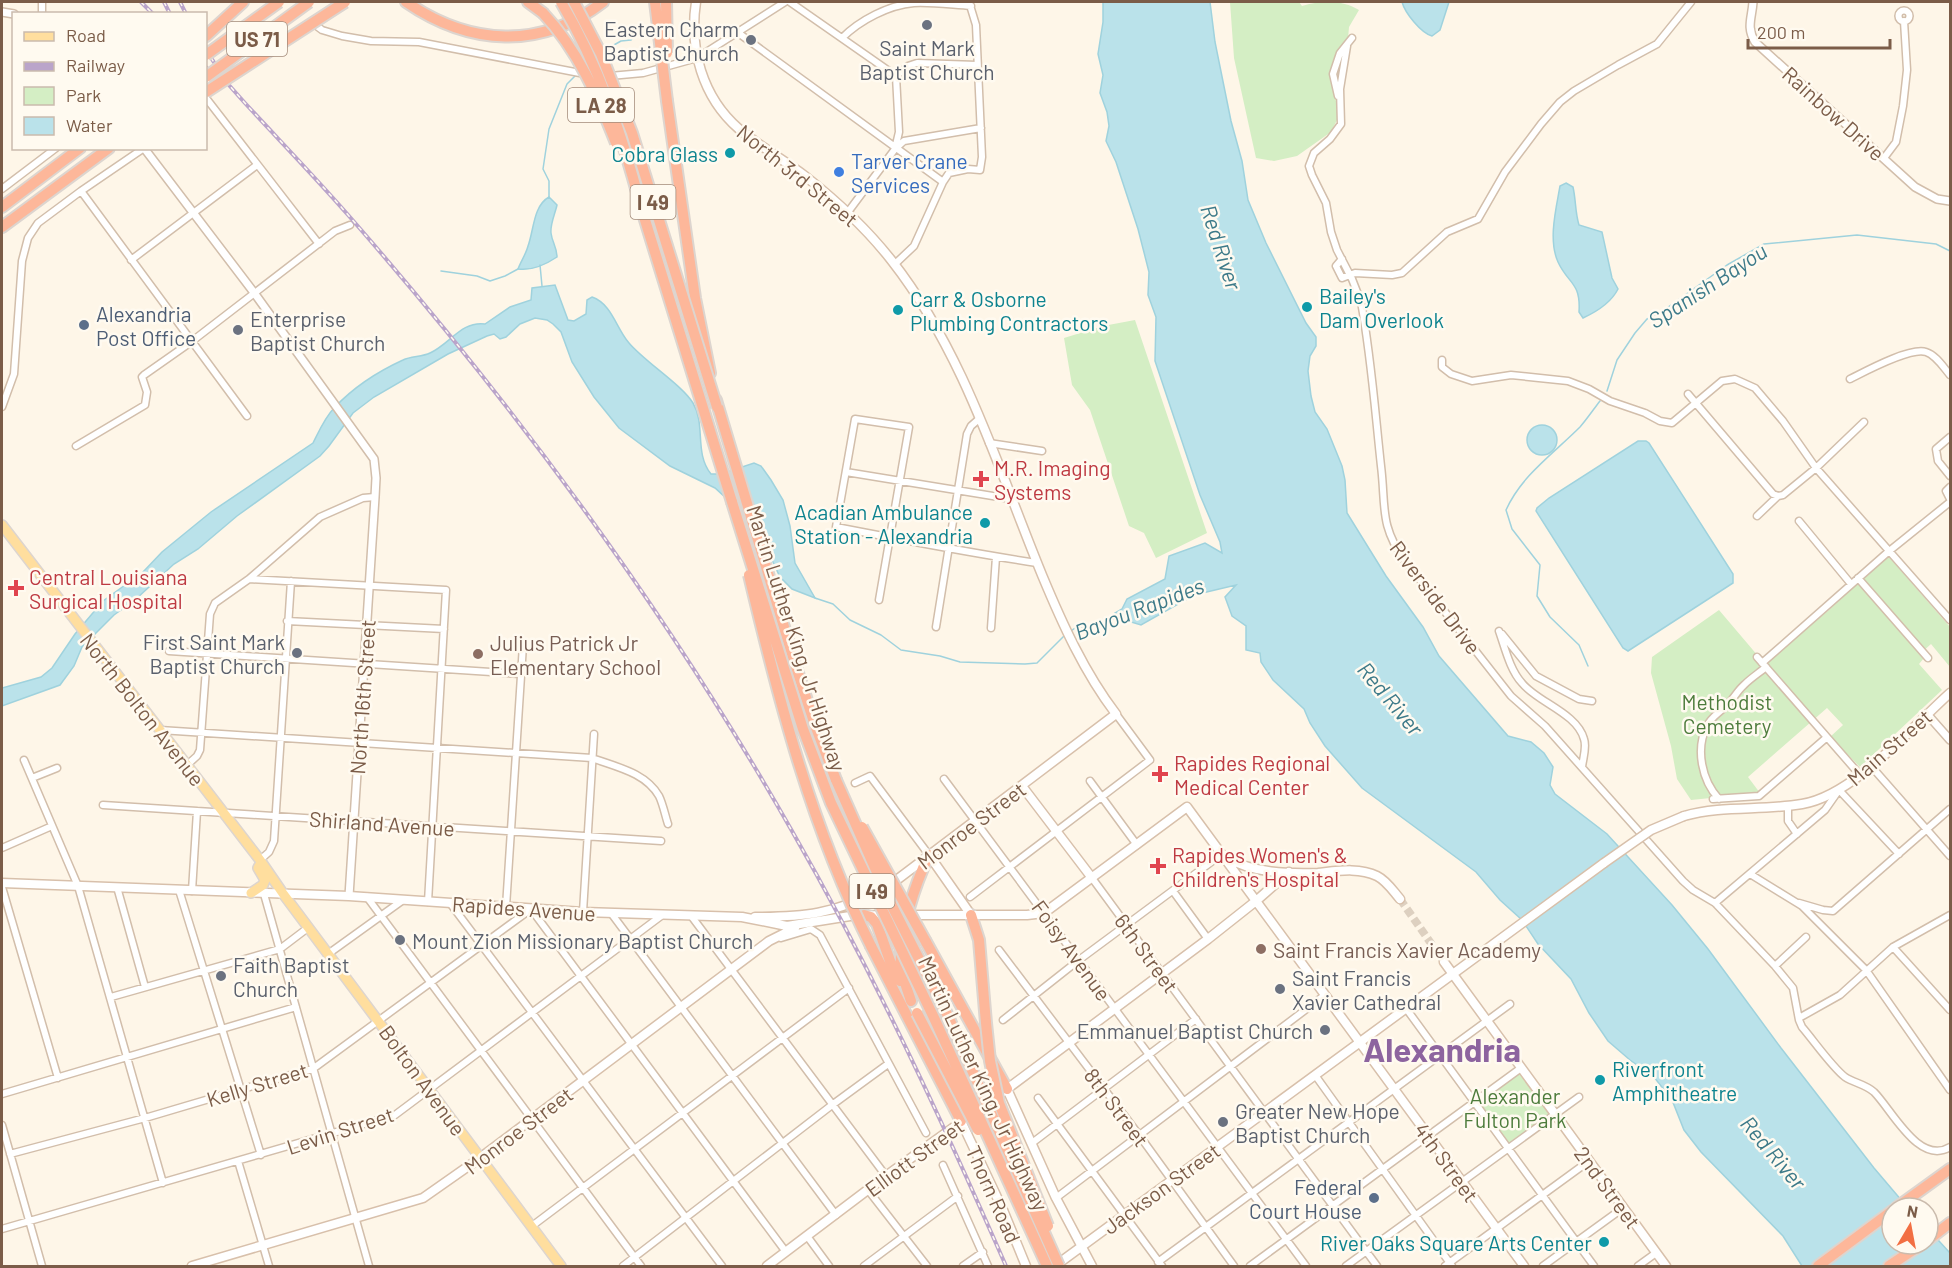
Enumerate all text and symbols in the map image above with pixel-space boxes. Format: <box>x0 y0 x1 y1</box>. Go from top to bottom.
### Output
legend <box>12 12 207 150</box>
scale bar <box>1748 12 1890 50</box>
place label: Eastern Charm Baptist Church <box>604 16 739 65</box>
marker: Saint Mark Baptist Church <box>920 18 934 32</box>
text: 200 m <box>1757 21 1805 43</box>
road number: US 71 <box>227 22 287 56</box>
text: Road <box>66 24 106 46</box>
marker: Eastern Charm Baptist Church <box>744 33 758 47</box>
place label: Saint Mark Baptist Church <box>859 35 995 84</box>
text: Railway <box>66 54 125 76</box>
street label: Rainbow Drive <box>1778 61 1890 165</box>
text: Park <box>66 84 101 106</box>
road number: LA 28 <box>568 88 634 122</box>
text: Water <box>66 114 113 136</box>
street label: North 3rd Street <box>733 119 863 231</box>
place label: Cobra Glass <box>612 141 718 166</box>
marker: Cobra Glass <box>723 146 737 160</box>
place label: Tarver Crane Services <box>851 148 968 197</box>
marker: Tarver Crane Services <box>832 165 846 179</box>
road number: I 49 <box>630 185 676 219</box>
water label: Red River <box>1196 201 1248 294</box>
water label: Spanish Bayou <box>1643 237 1771 333</box>
place label: Bailey's Dam Overlook <box>1319 283 1444 332</box>
place label: Carr & Osborne Plumbing Contractors <box>910 286 1108 335</box>
marker: Bailey's Dam Overlook <box>1300 300 1314 314</box>
place label: Alexandria Post Office <box>96 301 196 350</box>
marker: Carr & Osborne Plumbing Contractors <box>891 303 905 317</box>
place label: Enterprise Baptist Church <box>250 306 385 355</box>
marker: Alexandria Post Office <box>77 318 91 332</box>
marker: Enterprise Baptist Church <box>231 323 245 337</box>
place label: M.R. Imaging Systems <box>994 455 1110 504</box>
marker: M.R. Imaging Systems <box>972 470 990 488</box>
place label: Acadian Ambulance Station - Alexandria <box>794 499 973 548</box>
street label: Martin Luther King, Jr Highway <box>742 502 852 775</box>
marker: Acadian Ambulance Station - Alexandria <box>978 516 992 530</box>
street label: Riverside Drive <box>1385 535 1487 659</box>
place label: Central Louisiana Surgical Hospital <box>29 564 187 613</box>
water label: Bayou Rapides <box>1071 571 1207 645</box>
marker: Central Louisiana Surgical Hospital <box>7 579 25 597</box>
street label: North 16th Street <box>344 619 380 775</box>
street label: North Bolton Avenue <box>76 628 210 790</box>
place label: First Saint Mark Baptist Church <box>143 629 285 678</box>
place label: Julius Patrick Jr Elementary School <box>490 630 661 679</box>
marker: First Saint Mark Baptist Church <box>290 646 304 660</box>
marker: Julius Patrick Jr Elementary School <box>471 647 485 661</box>
water label: Red River <box>1353 656 1430 741</box>
park label: Methodist Cemetery <box>1682 689 1772 738</box>
street label: Main Street <box>1842 703 1936 791</box>
place label: Rapides Regional Medical Center <box>1174 750 1330 799</box>
marker: Rapides Regional Medical Center <box>1151 765 1169 783</box>
street label: Monroe Street <box>912 776 1030 874</box>
street label: Shirland Avenue <box>308 805 456 841</box>
place label: Rapides Women's & Children's Hospital <box>1172 842 1348 891</box>
marker: Rapides Women's & Children's Hospital <box>1149 857 1167 875</box>
road number: I 49 <box>850 874 894 908</box>
street label: Rapides Avenue <box>451 891 597 925</box>
street label: Foisy Avenue <box>1027 895 1117 1005</box>
street label: 6th Street <box>1110 909 1184 997</box>
place label: Mount Zion Missionary Baptist Church <box>412 928 753 953</box>
marker: Mount Zion Missionary Baptist Church <box>393 933 407 947</box>
place label: Saint Francis Xavier Academy <box>1273 937 1541 962</box>
marker: Saint Francis Xavier Academy <box>1254 942 1268 956</box>
place label: Faith Baptist Church <box>233 952 350 1001</box>
street label: Martin Luther King, Jr Highway <box>914 952 1054 1215</box>
place label: Saint Francis Xavier Cathedral <box>1292 965 1441 1014</box>
marker: Faith Baptist Church <box>214 969 228 983</box>
marker: Saint Francis Xavier Cathedral <box>1273 982 1287 996</box>
place label: Emmanuel Baptist Church <box>1077 1018 1313 1043</box>
street label: Bolton Avenue <box>375 1020 471 1140</box>
marker: Emmanuel Baptist Church <box>1318 1023 1332 1037</box>
district label: Alexandria <box>1363 1029 1521 1069</box>
place label: Riverfront Amphitheatre <box>1612 1056 1737 1105</box>
street label: Kelly Street <box>203 1057 311 1111</box>
street label: 8th Street <box>1080 1063 1154 1151</box>
marker: Riverfront Amphitheatre <box>1593 1073 1607 1087</box>
street label: Monroe Street <box>459 1081 577 1179</box>
park label: Alexander Fulton Park <box>1463 1083 1567 1132</box>
place label: Greater New Hope Baptist Church <box>1235 1098 1400 1147</box>
street label: Levin Street <box>283 1101 397 1159</box>
water label: Red River <box>1736 1110 1813 1195</box>
street label: Elliott Street <box>860 1113 968 1201</box>
marker: Greater New Hope Baptist Church <box>1216 1115 1230 1129</box>
street label: 4th Street <box>1410 1117 1484 1207</box>
street label: Jackson Street <box>1098 1137 1224 1239</box>
street label: Thorn Road <box>961 1141 1027 1247</box>
street label: 2nd Street <box>1570 1141 1646 1233</box>
place label: Federal Court House <box>1249 1174 1362 1223</box>
marker: Federal Court House <box>1367 1191 1381 1205</box>
north arrow <box>1880 1196 1940 1256</box>
text: N <box>1906 1200 1920 1221</box>
place label: River Oaks Square Arts Center <box>1320 1230 1592 1255</box>
marker: River Oaks Square Arts Center <box>1597 1235 1611 1249</box>

